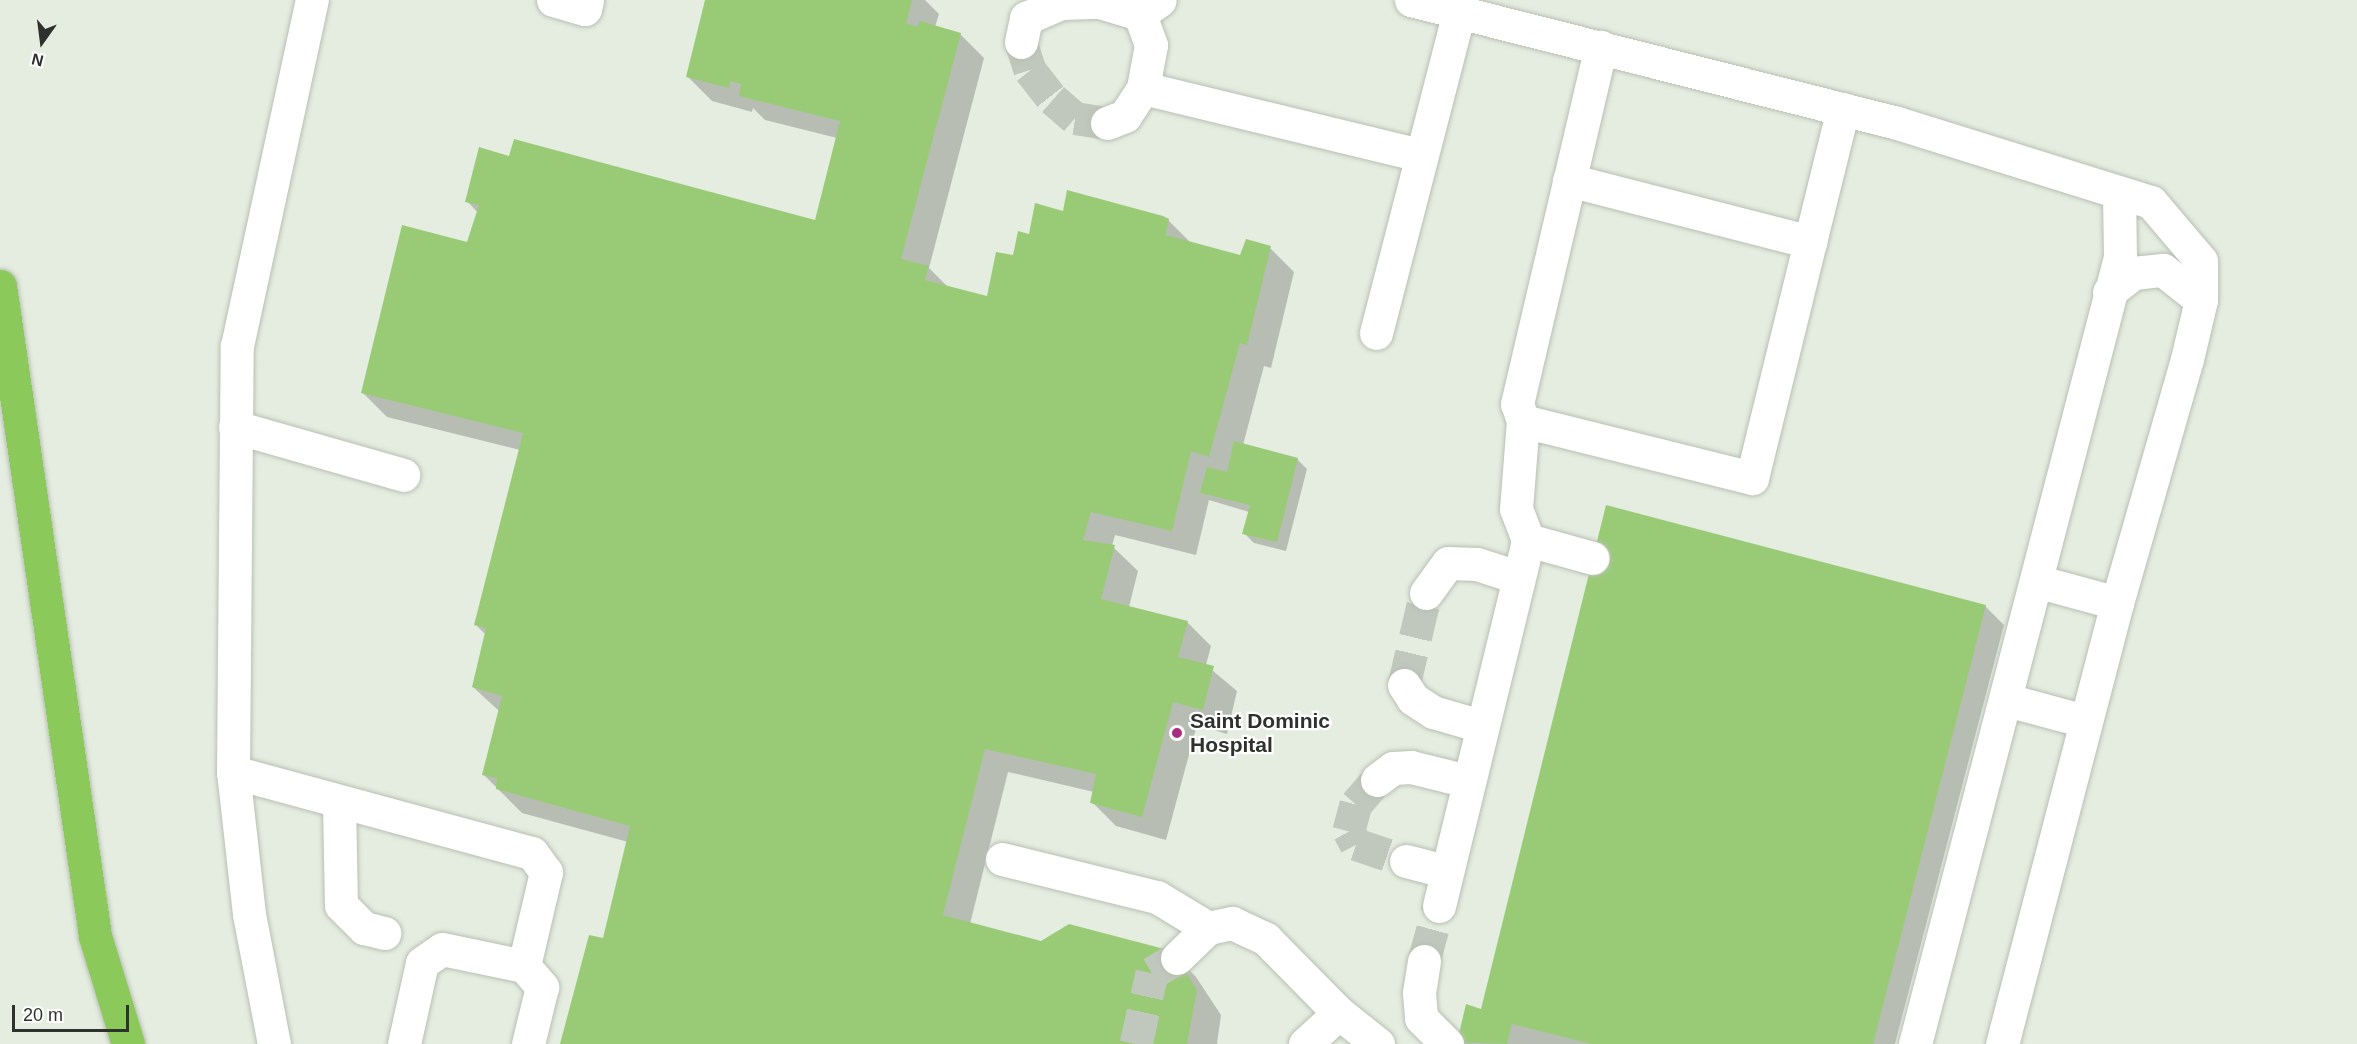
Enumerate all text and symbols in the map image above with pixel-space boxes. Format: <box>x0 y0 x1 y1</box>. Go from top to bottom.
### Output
north arrow <box>12 12 72 72</box>
text: N <box>30 50 45 70</box>
place label: Saint Dominic Hospital <box>1190 708 1330 758</box>
marker: Saint Dominic Hospital <box>1168 724 1186 742</box>
scale bar <box>15 993 132 1031</box>
text: 20 m <box>23 1005 63 1025</box>

